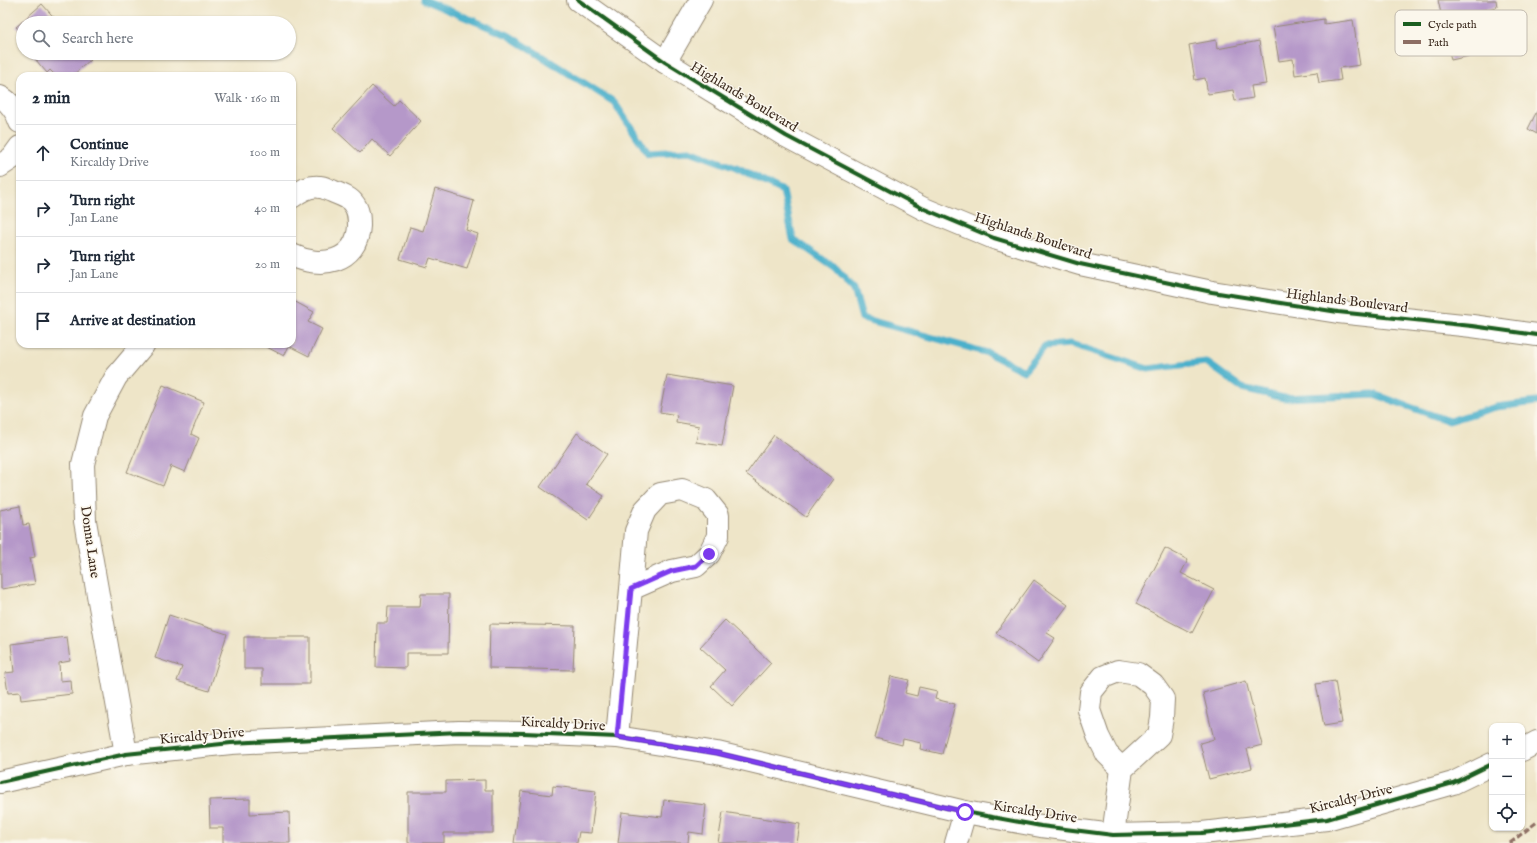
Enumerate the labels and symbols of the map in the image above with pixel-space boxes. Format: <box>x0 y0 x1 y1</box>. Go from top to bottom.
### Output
legend <box>1395 10 1527 56</box>
text: Cycle path <box>1428 18 1477 32</box>
text: Path <box>1428 36 1449 50</box>
street label: Highlands Boulevard <box>687 58 802 137</box>
street label: Highlands Boulevard <box>972 208 1095 264</box>
street label: Highlands Boulevard <box>1285 285 1409 317</box>
street label: Donna Lane <box>76 505 104 580</box>
route end <box>700 545 718 563</box>
street label: Kircaldy Drive <box>520 713 606 735</box>
street label: Kircaldy Drive <box>159 723 246 749</box>
street label: Kircaldy Drive <box>1308 780 1395 818</box>
street label: Kircaldy Drive <box>992 796 1079 828</box>
route start <box>956 803 974 821</box>

